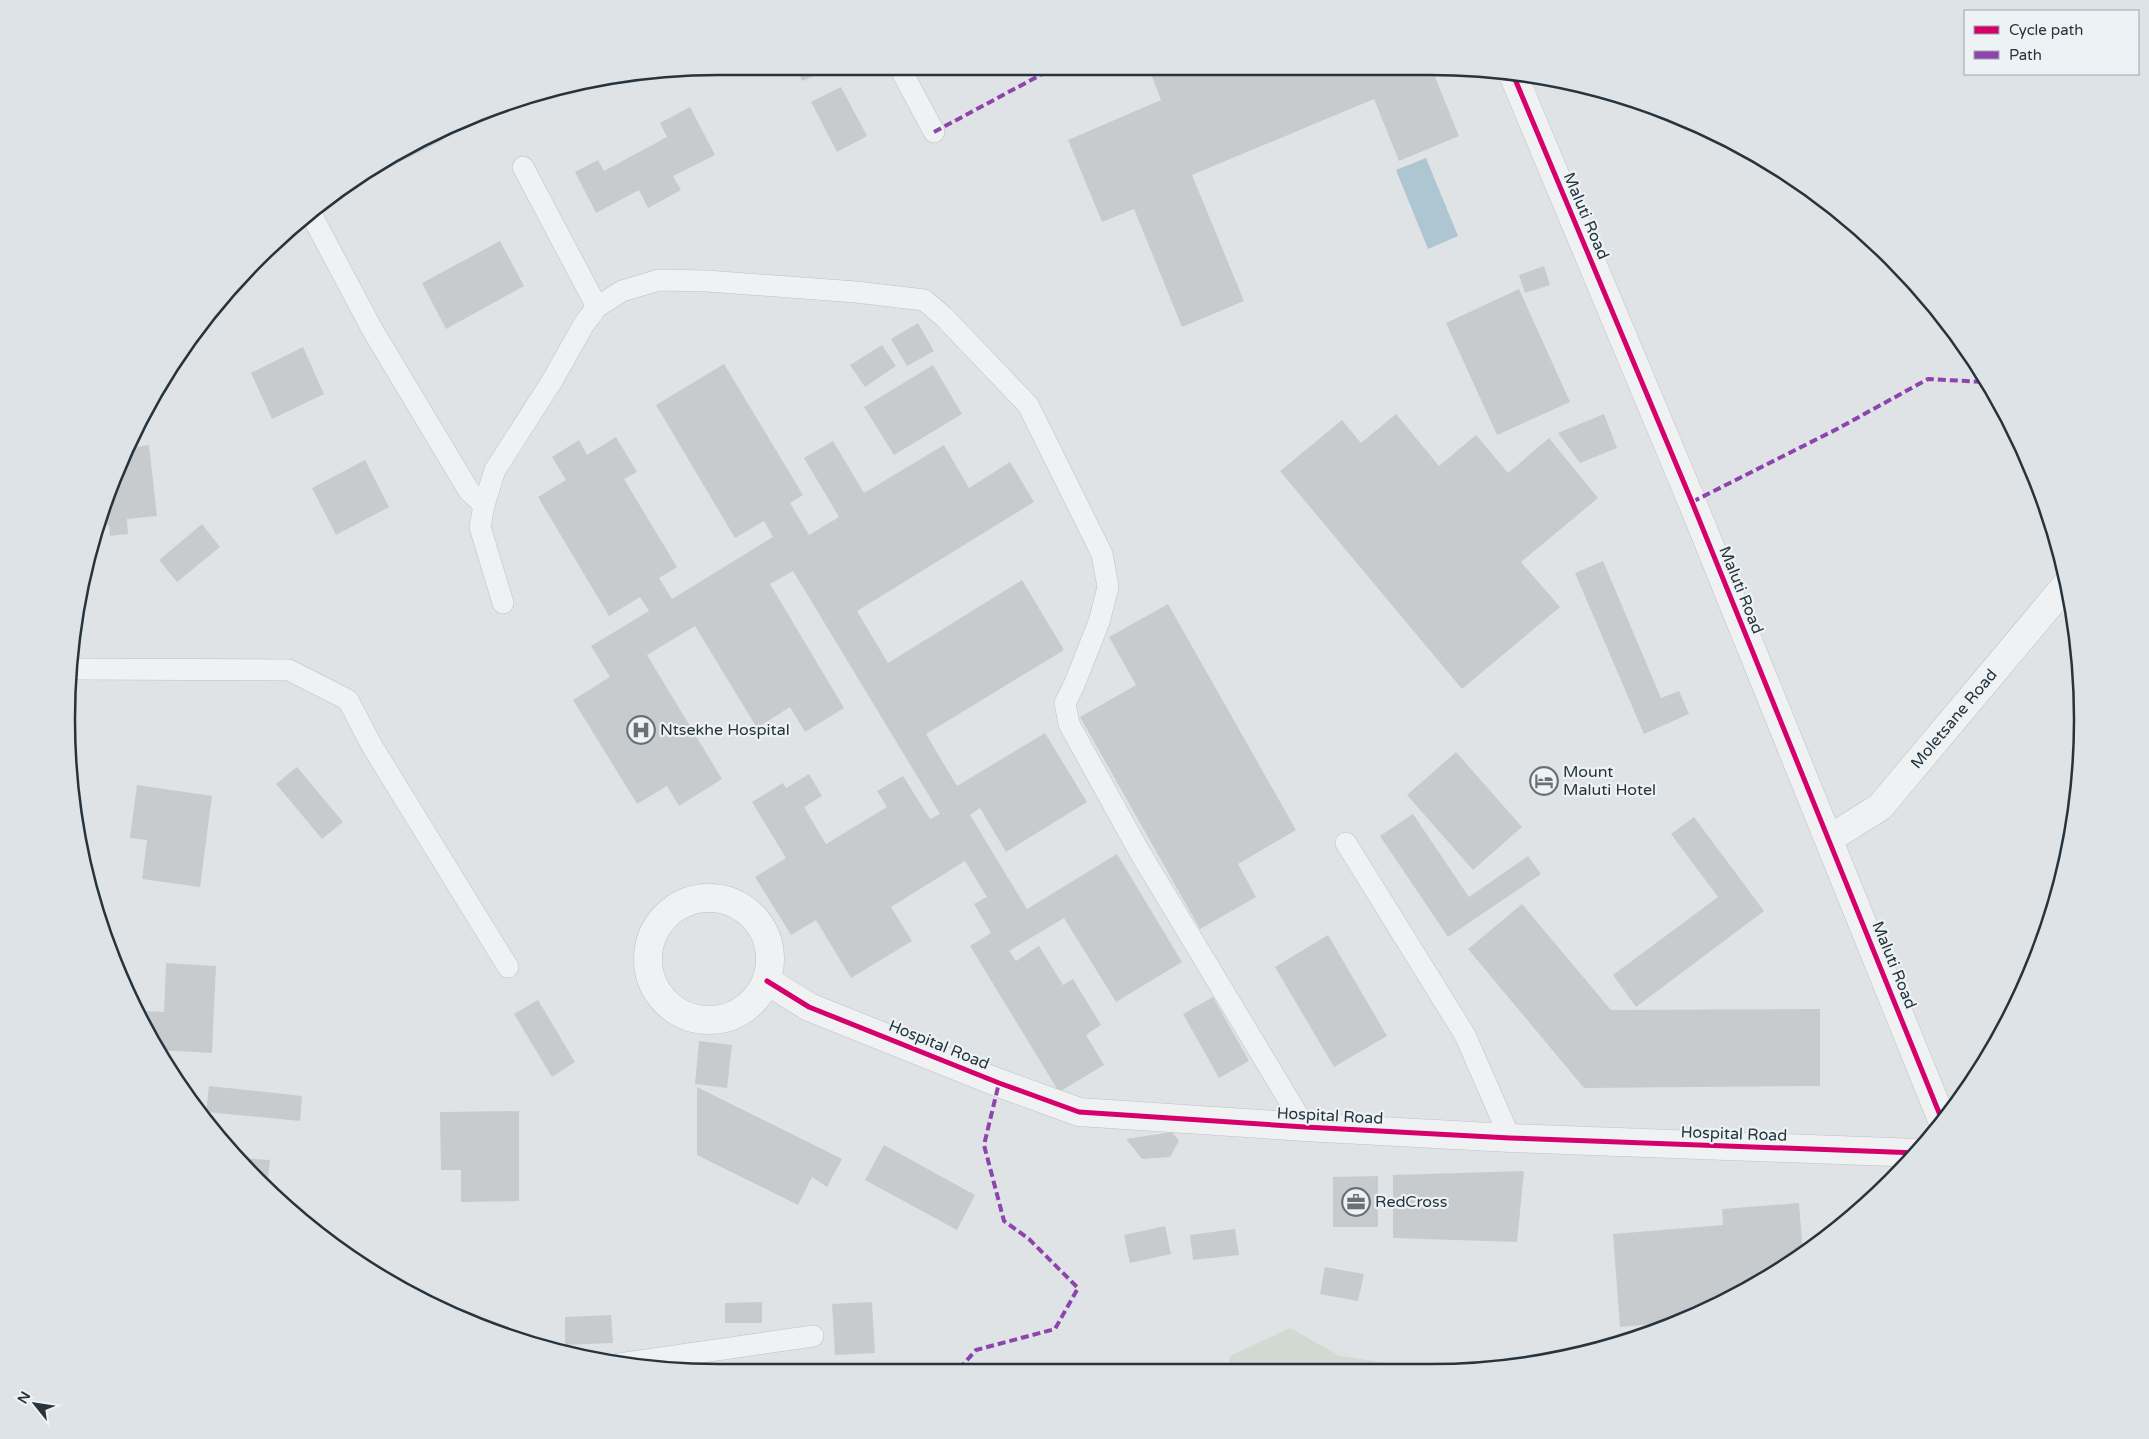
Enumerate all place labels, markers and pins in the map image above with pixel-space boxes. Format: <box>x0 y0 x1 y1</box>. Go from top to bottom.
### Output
hospital icon: Ntsekhe Hospital <box>626 715 656 745</box>
place label: Ntsekhe Hospital <box>660 720 790 740</box>
place label: Mount Maluti Hotel <box>1563 762 1656 800</box>
hotel icon: Mount Maluti Hotel <box>1529 766 1559 796</box>
office icon: RedCross <box>1341 1187 1371 1217</box>
place label: RedCross <box>1375 1192 1447 1212</box>

